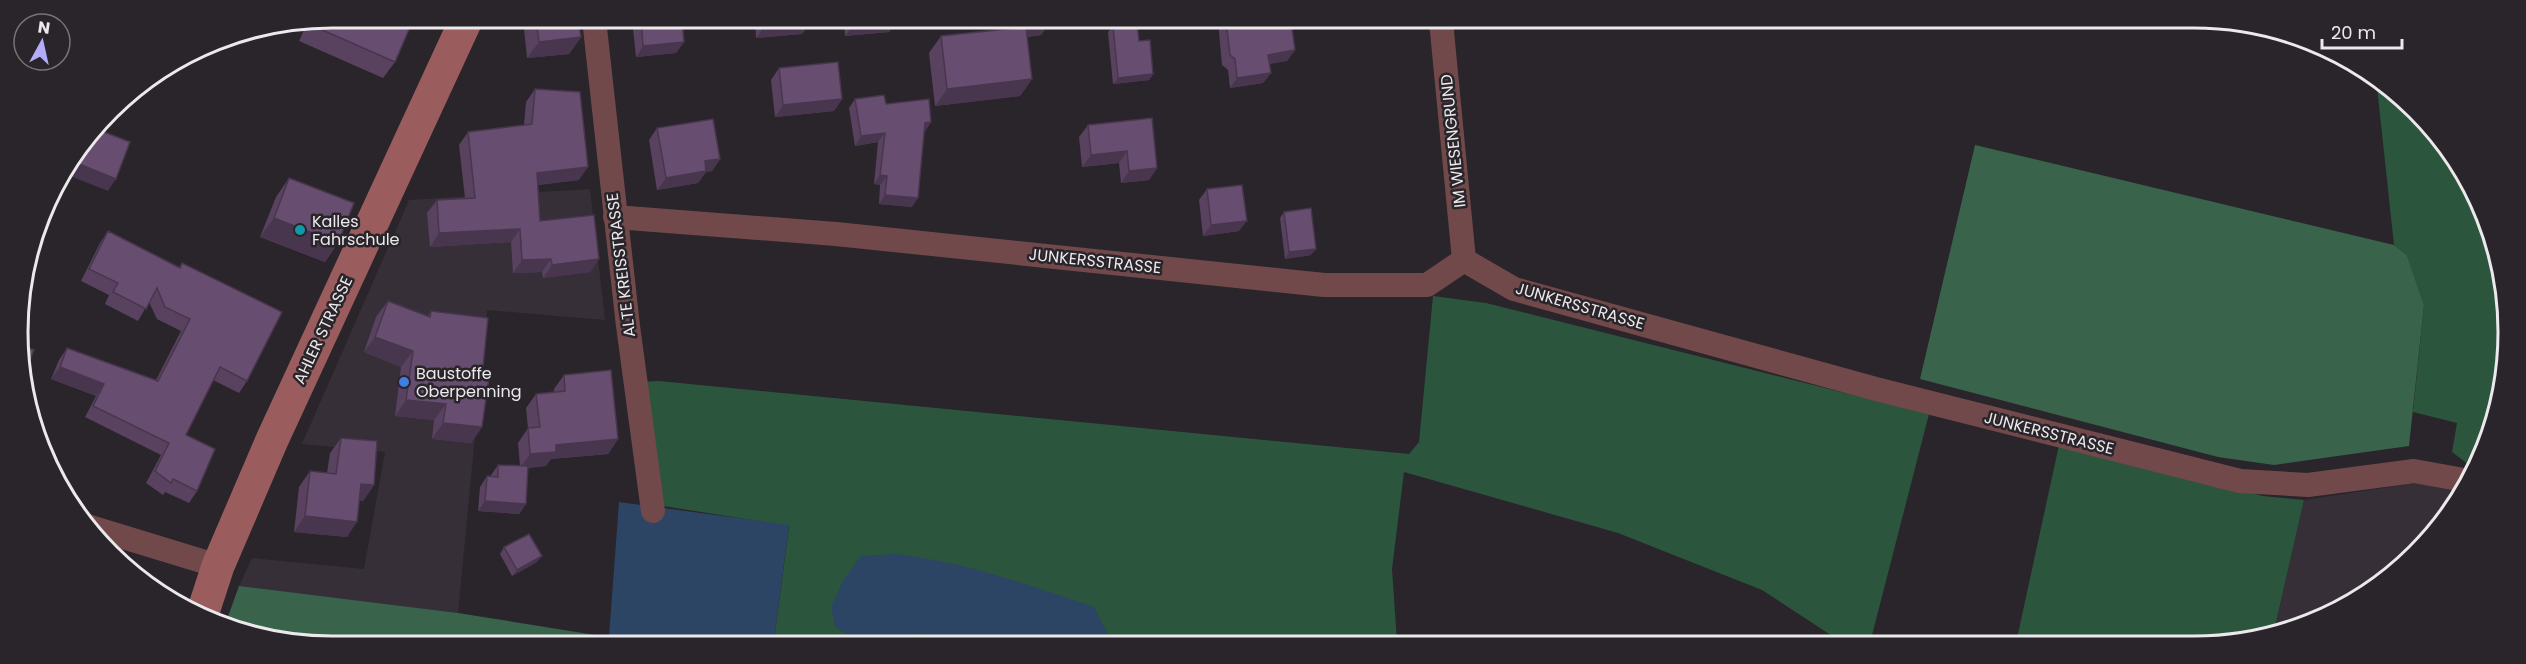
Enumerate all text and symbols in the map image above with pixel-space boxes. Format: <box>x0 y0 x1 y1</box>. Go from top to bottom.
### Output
north arrow <box>12 12 72 72</box>
scale bar <box>2322 12 2402 50</box>
text: N <box>36 15 52 40</box>
text: 20 m <box>2331 20 2376 45</box>
street label: IM WIESENGRUND <box>1435 73 1471 209</box>
street label: ALTE KREISSTRASSE <box>601 192 641 338</box>
place label: Kalles Fahrschule <box>312 210 400 251</box>
marker: Kalles Fahrschule <box>293 223 307 237</box>
street label: JUNKERSSTRASSE <box>1028 243 1162 279</box>
street label: AHLER STRASSE <box>288 272 358 388</box>
street label: JUNKERSSTRASSE <box>1513 277 1647 335</box>
place label: Baustoffe Oberpenning <box>416 362 522 403</box>
marker: Baustoffe Oberpenning <box>397 375 411 389</box>
street label: JUNKERSSTRASSE <box>1982 406 2116 460</box>

